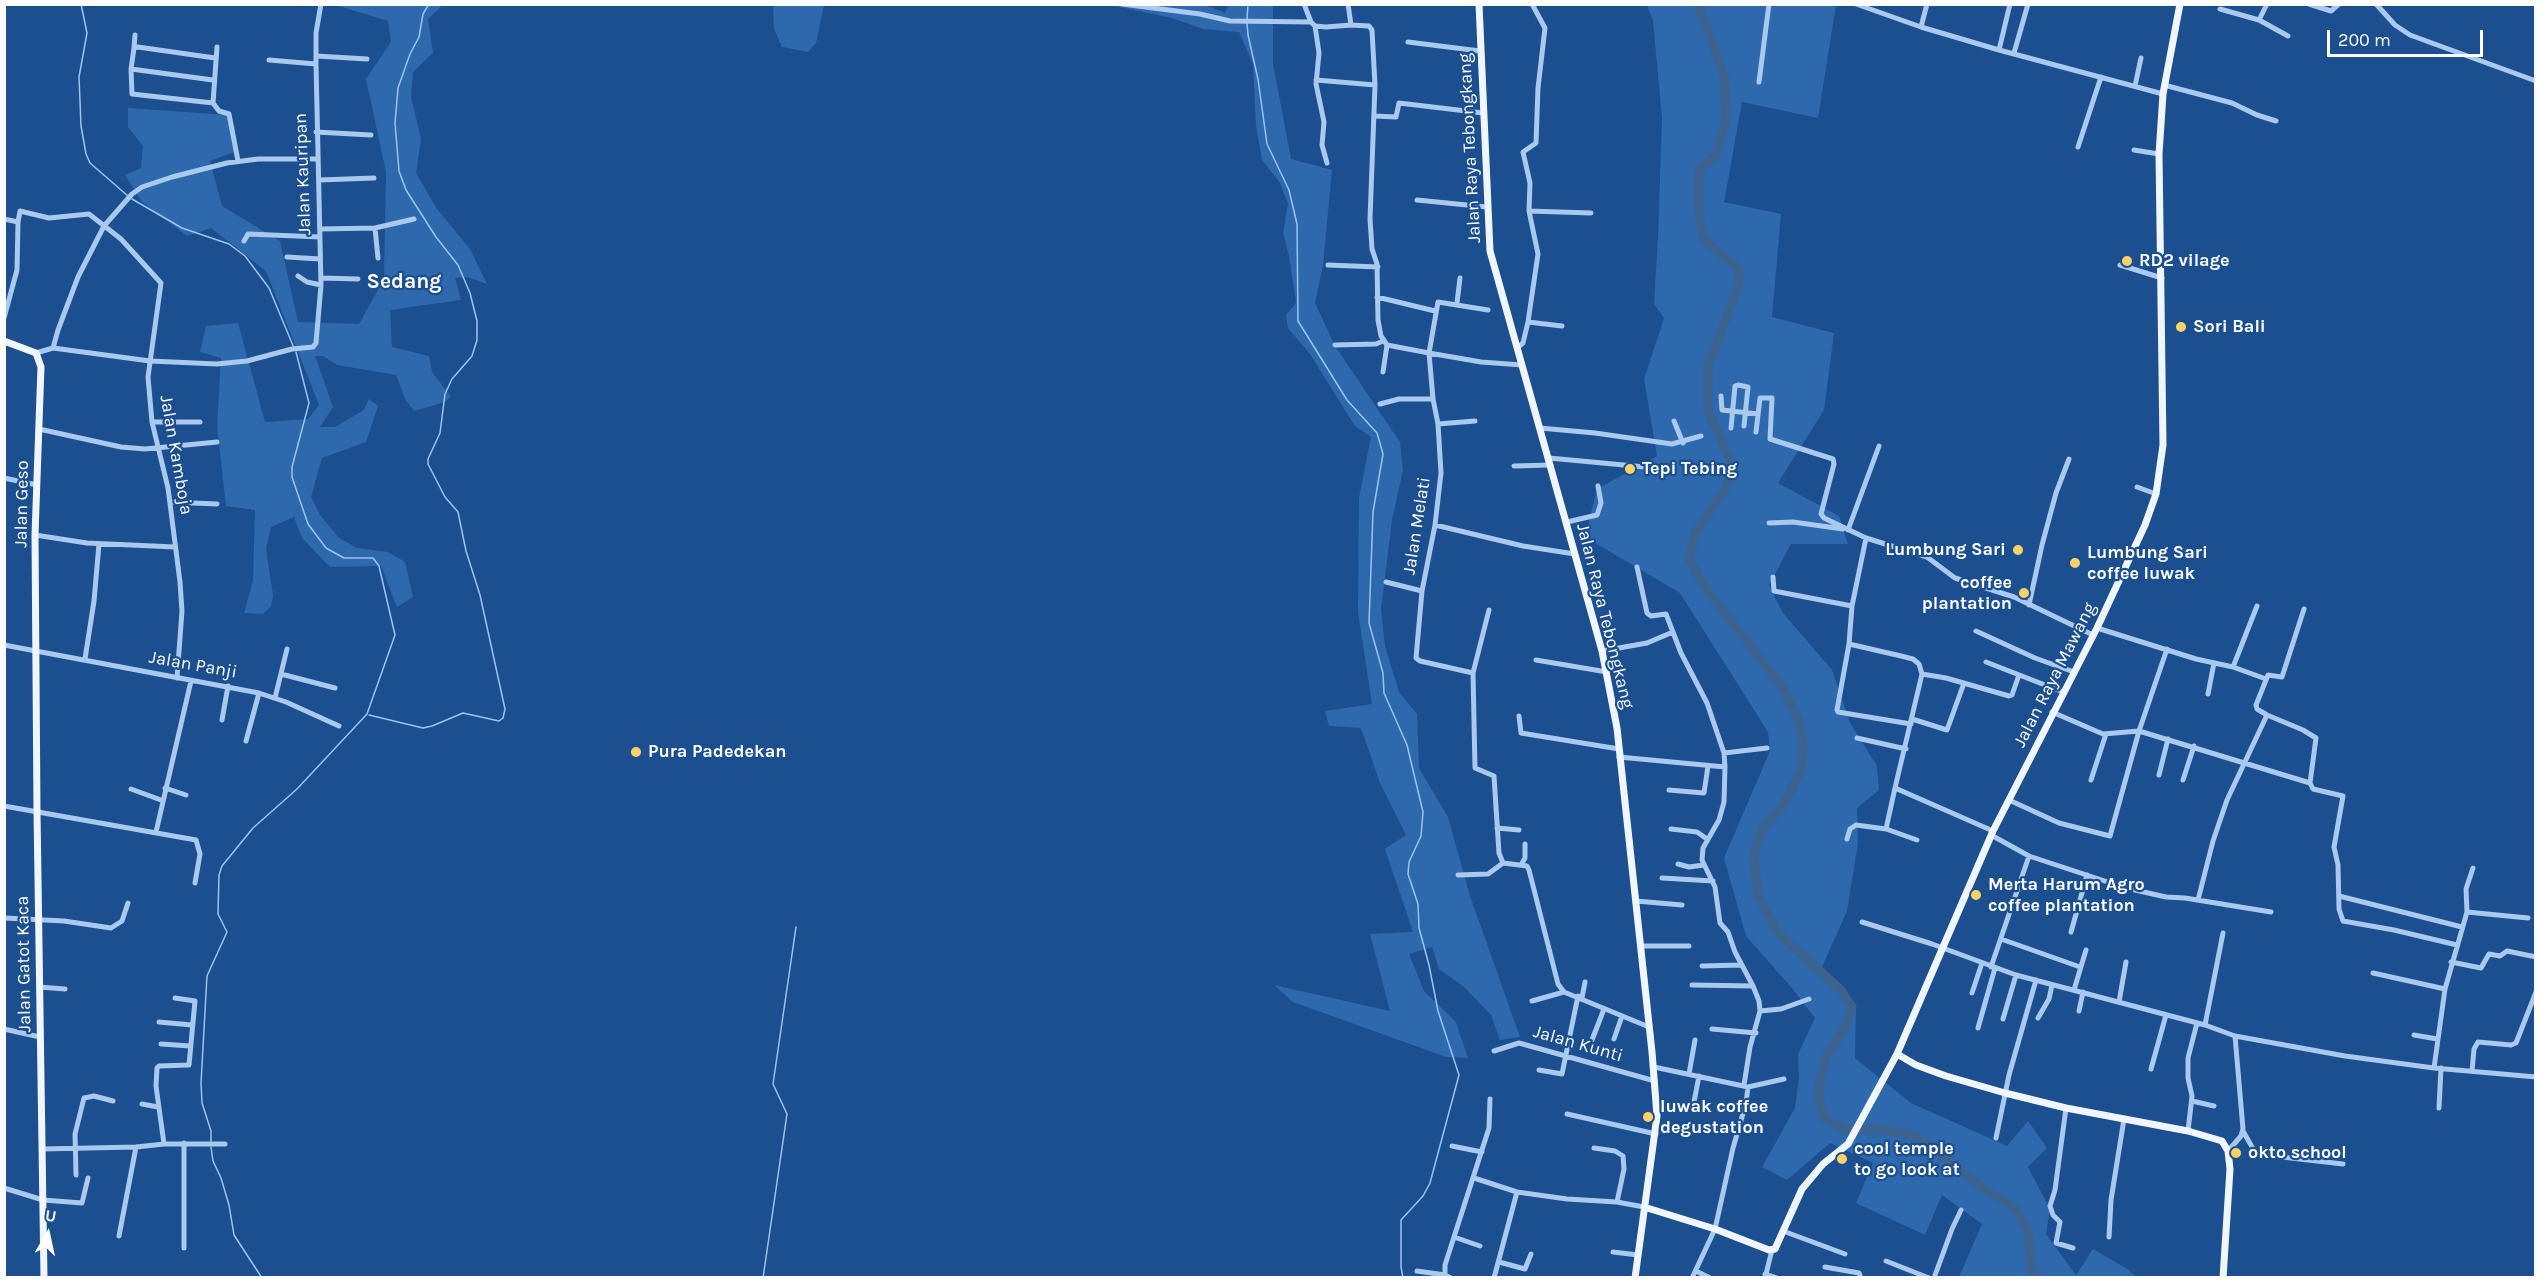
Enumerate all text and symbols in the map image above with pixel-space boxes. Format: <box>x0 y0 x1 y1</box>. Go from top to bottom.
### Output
scale bar <box>2330 18 2486 56</box>
text: 200 m <box>2338 29 2391 51</box>
street label: Jalan Raya Tebongkang <box>1454 52 1486 244</box>
street label: Jalan Kauripan <box>290 113 316 235</box>
place label: RD2 vilage <box>2139 250 2230 272</box>
marker: RD2 vilage <box>2120 254 2134 268</box>
district label: Sedang <box>366 269 442 295</box>
place label: Sori Bali <box>2193 316 2266 338</box>
marker: Sori Bali <box>2174 320 2188 334</box>
street label: Jalan Kamboja <box>155 394 197 516</box>
place label: Tepi Tebing <box>1642 458 1737 480</box>
street label: Jalan Geso <box>10 460 34 548</box>
marker: Tepi Tebing <box>1623 462 1637 476</box>
street label: Jalan Melati <box>1399 476 1435 576</box>
street label: Jalan Raya Tebongkang <box>1572 521 1638 711</box>
place label: Lumbung Sari <box>1885 539 2006 561</box>
place label: Lumbung Sari coffee luwak <box>2087 542 2208 584</box>
marker: Lumbung Sari <box>2011 543 2025 557</box>
marker: Lumbung Sari coffee luwak <box>2068 556 2082 570</box>
place label: coffee plantation <box>1922 572 2012 614</box>
marker: coffee plantation <box>2017 586 2031 600</box>
street label: Jalan Raya Mawang <box>2009 599 2101 751</box>
street label: Jalan Panji <box>147 647 239 683</box>
place label: Pura Padedekan <box>648 741 786 763</box>
marker: Pura Padedekan <box>629 745 643 759</box>
place label: Merta Harum Agro coffee plantation <box>1988 874 2145 916</box>
marker: Merta Harum Agro coffee plantation <box>1969 888 1983 902</box>
street label: Jalan Gatot Kaca <box>12 896 36 1032</box>
street label: Jalan Kunti <box>1531 1021 1625 1067</box>
place label: luwak coffee degustation <box>1660 1096 1768 1138</box>
marker: luwak coffee degustation <box>1641 1110 1655 1124</box>
place label: cool temple to go look at <box>1854 1138 1960 1180</box>
place label: okto school <box>2248 1142 2347 1164</box>
marker: okto school <box>2229 1146 2243 1160</box>
marker: cool temple to go look at <box>1835 1152 1849 1166</box>
north arrow <box>18 1204 78 1264</box>
text: U <box>44 1205 58 1226</box>

